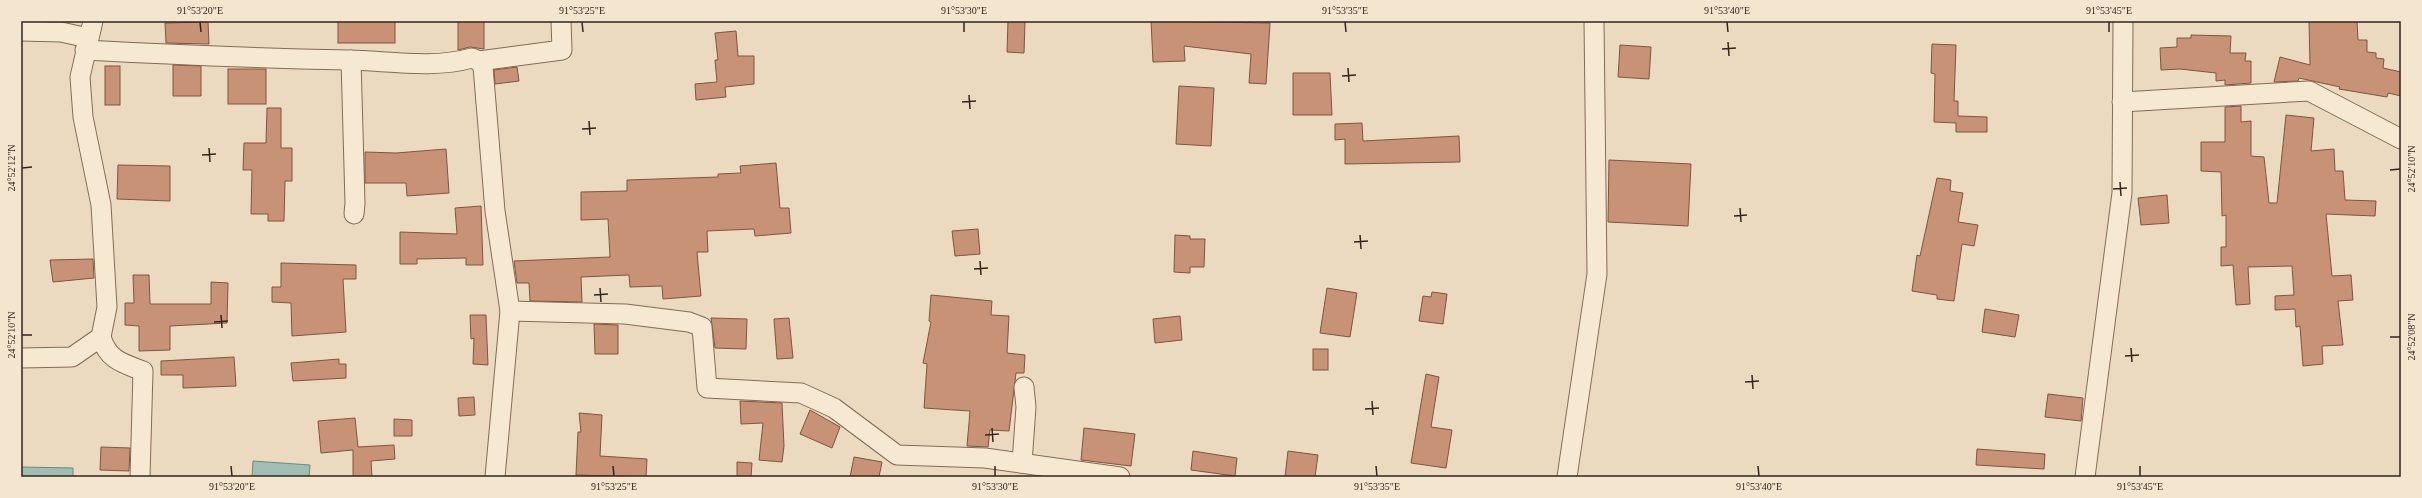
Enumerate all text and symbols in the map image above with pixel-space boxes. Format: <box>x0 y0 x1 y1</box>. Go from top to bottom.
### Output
text: 91°53'20"E <box>177 5 223 16</box>
text: 91°53'25"E <box>559 5 605 16</box>
text: 91°53'30"E <box>941 5 987 16</box>
text: 91°53'35"E <box>1322 5 1368 16</box>
text: 91°53'40"E <box>1704 5 1750 16</box>
text: 91°53'45"E <box>2086 5 2132 16</box>
text: 24°52'12"N <box>6 144 17 192</box>
text: 24°52'10"N <box>2406 145 2417 193</box>
text: 24°52'10"N <box>6 311 17 359</box>
text: 24°52'08"N <box>2406 313 2417 361</box>
text: 91°53'20"E <box>209 481 255 492</box>
text: 91°53'25"E <box>591 481 637 492</box>
text: 91°53'30"E <box>972 481 1018 492</box>
text: 91°53'35"E <box>1354 481 1400 492</box>
text: 91°53'40"E <box>1736 481 1782 492</box>
text: 91°53'45"E <box>2117 481 2163 492</box>

